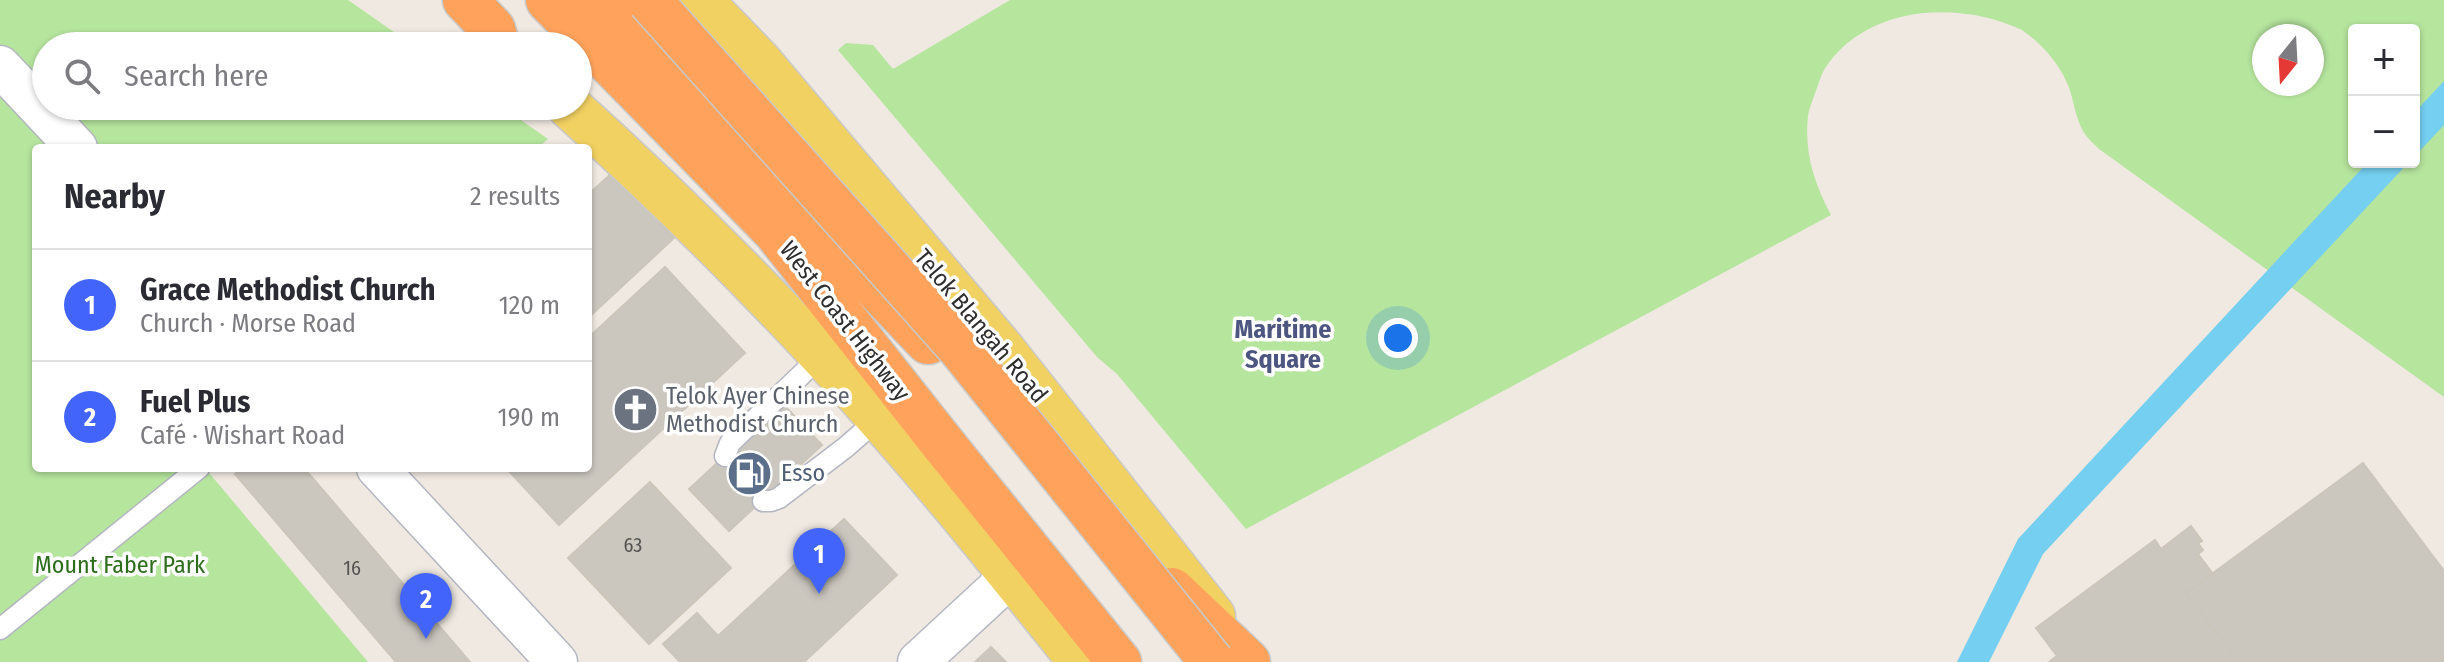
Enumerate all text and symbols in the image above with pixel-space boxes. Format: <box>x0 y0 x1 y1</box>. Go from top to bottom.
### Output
north arrow <box>2252 24 2324 96</box>
map controls <box>2348 24 2420 168</box>
button: + <box>2348 24 2420 96</box>
search box <box>32 32 592 120</box>
icon: search <box>60 54 104 98</box>
text: Search here <box>124 58 269 94</box>
button: − <box>2348 96 2420 168</box>
text: Nearby <box>64 176 165 217</box>
text: 2 results <box>470 181 560 212</box>
street label: West Coast Highway <box>774 236 916 407</box>
street label: Telok Blangah Road <box>909 244 1053 408</box>
text: Grace Methodist Church <box>140 272 435 308</box>
text: 1 <box>85 290 96 321</box>
text: 120 m <box>499 290 560 321</box>
text: Church · Morse Road <box>140 308 356 339</box>
district label: Maritime Square <box>1235 314 1331 375</box>
your location <box>1378 318 1418 358</box>
place label: Telok Ayer Chinese Methodist Church <box>666 382 850 438</box>
text: Fuel Plus <box>140 384 250 420</box>
church icon: Telok Ayer Chinese Methodist Church <box>611 386 659 434</box>
text: 2 <box>84 402 96 433</box>
text: 190 m <box>498 402 560 433</box>
text: Café · Wishart Road <box>140 420 345 451</box>
fuel station icon: Esso <box>726 449 774 497</box>
place label: Esso <box>781 459 825 487</box>
pin: 1 <box>793 528 845 594</box>
house number: 63 <box>624 533 642 557</box>
park label: Mount Faber Park <box>35 551 206 579</box>
house number: 16 <box>343 556 361 580</box>
pin: 2 <box>400 573 452 639</box>

